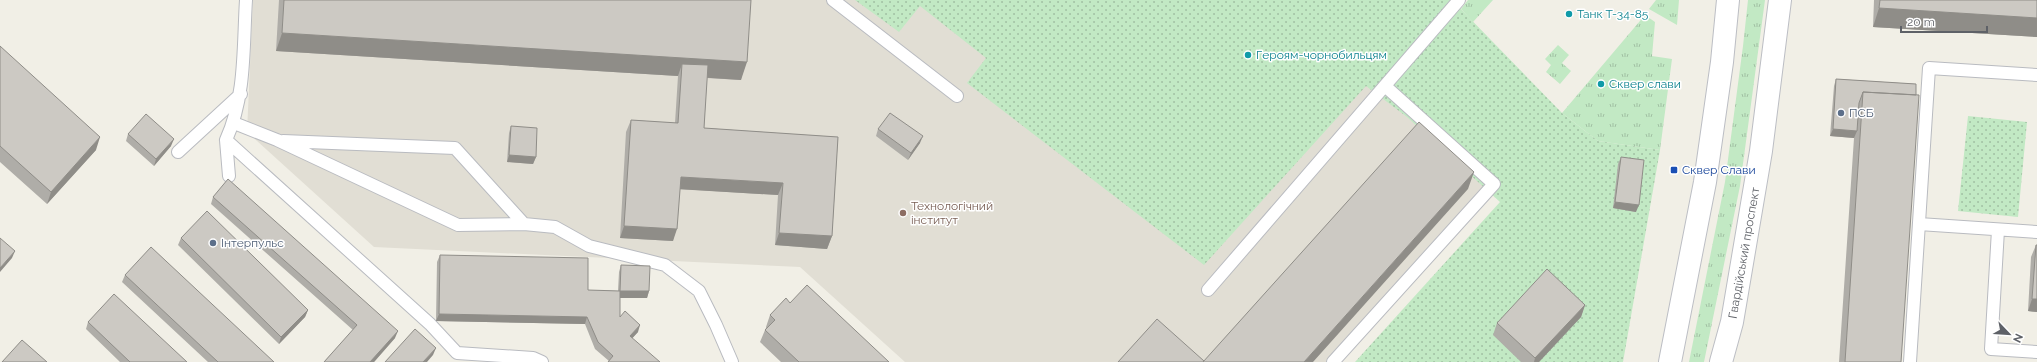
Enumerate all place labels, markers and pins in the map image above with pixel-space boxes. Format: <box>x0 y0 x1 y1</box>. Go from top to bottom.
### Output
place label: Танк Т-34-85 <box>1577 7 1649 21</box>
marker: Танк Т-34-85 <box>1564 9 1574 19</box>
place label: Героям-чорнобильцям <box>1256 48 1387 62</box>
marker: Героям-чорнобильцям <box>1243 50 1253 60</box>
place label: Сквер слави <box>1609 77 1681 91</box>
marker: Сквер слави <box>1596 79 1606 89</box>
place label: ПСБ <box>1849 106 1874 120</box>
marker: ПСБ <box>1836 108 1846 118</box>
place label: Сквер Слави <box>1682 163 1756 177</box>
marker: Сквер Слави <box>1669 165 1679 175</box>
place label: Технологічний інститут <box>911 199 993 227</box>
marker: Технологічний інститут <box>898 208 908 218</box>
place label: Інтерпульс <box>221 236 284 250</box>
marker: Інтерпульс <box>208 238 218 248</box>

